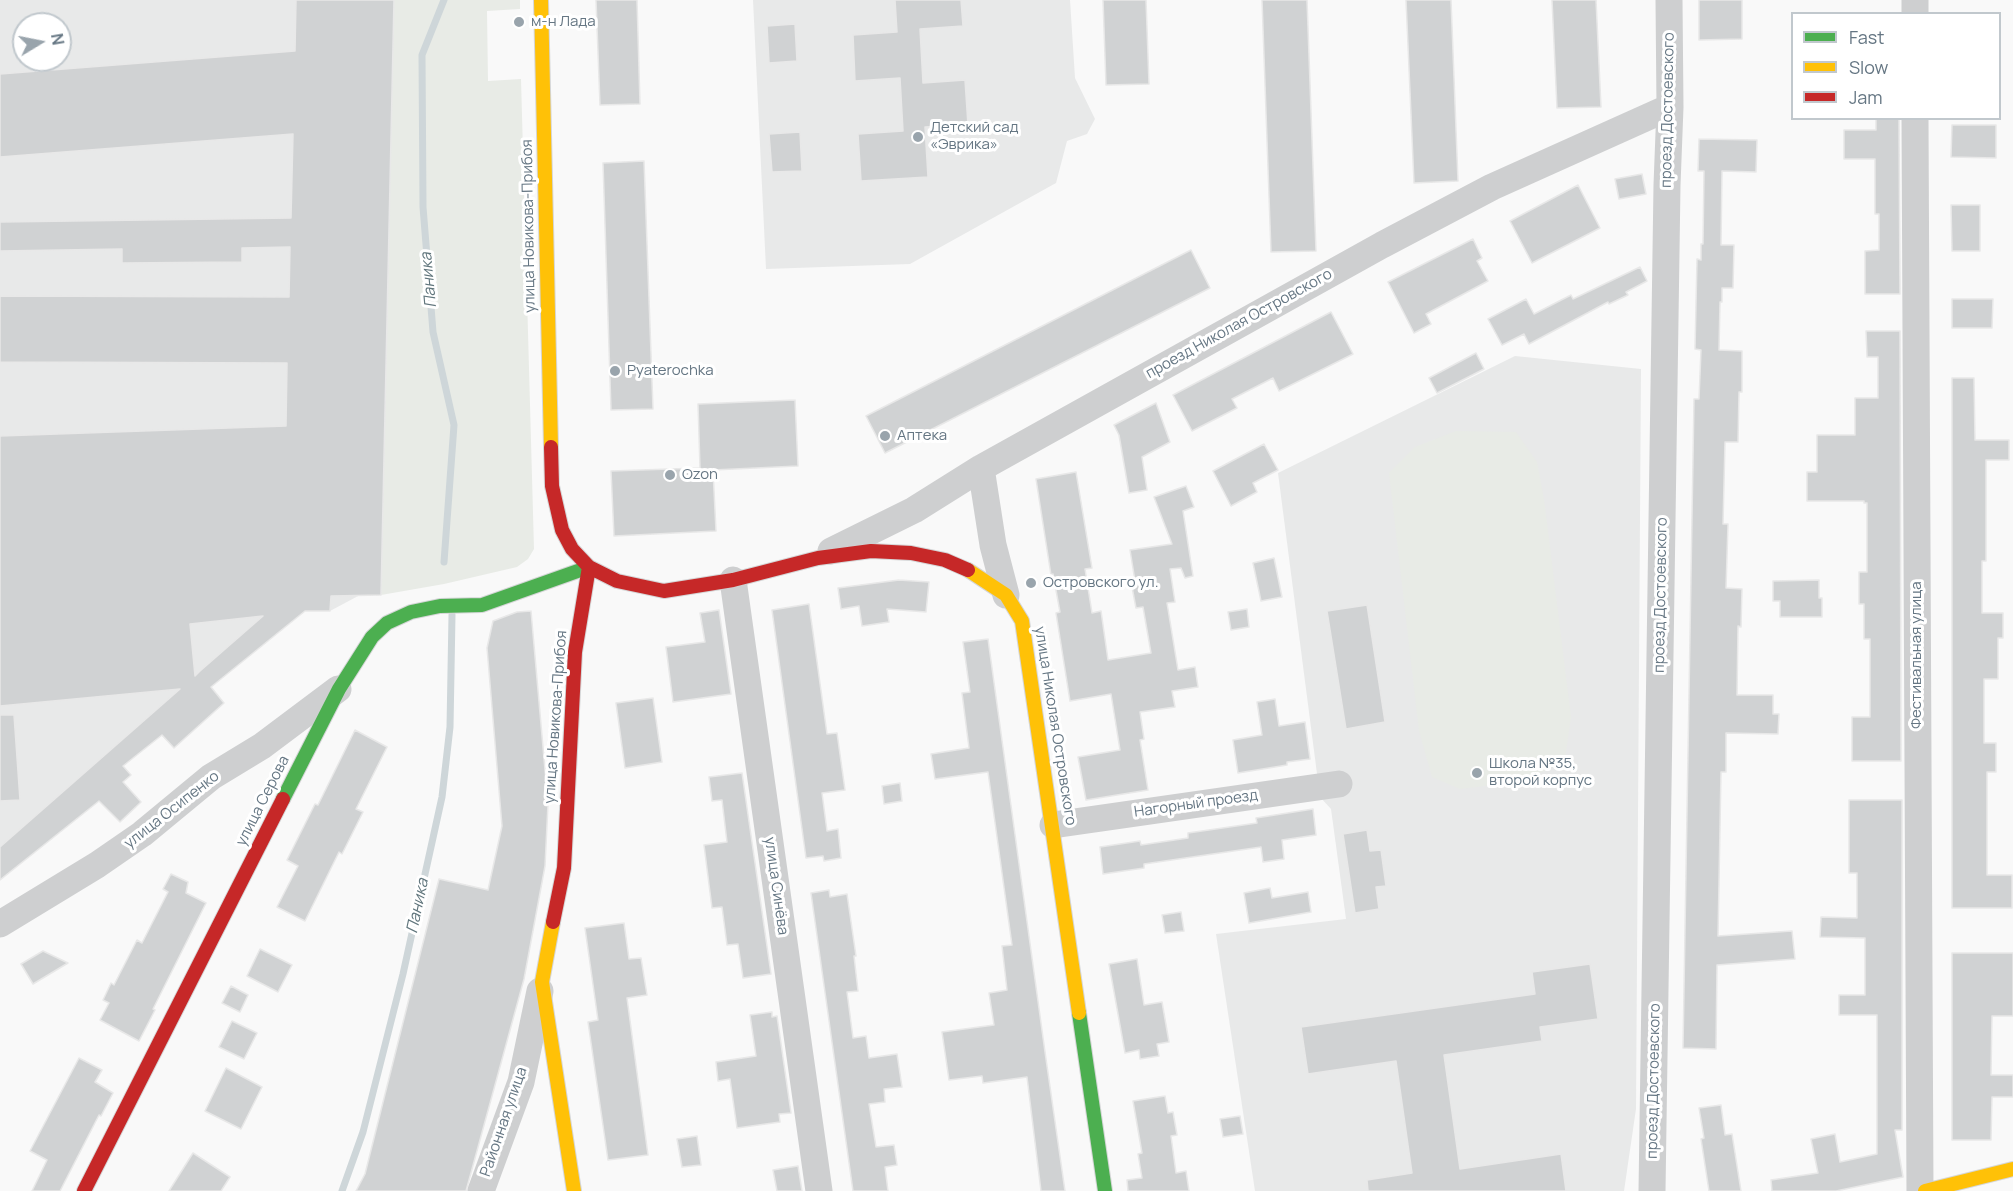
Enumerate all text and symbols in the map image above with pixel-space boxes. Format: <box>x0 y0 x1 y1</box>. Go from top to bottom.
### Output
north arrow <box>12 12 72 72</box>
legend <box>1791 12 2001 120</box>
place label: м-н Лада <box>531 13 596 31</box>
marker: м-н Лада <box>512 15 526 29</box>
text: Fast <box>1849 25 1884 49</box>
text: N <box>46 32 70 47</box>
street label: проезд Достоевского <box>1658 32 1678 188</box>
text: Slow <box>1849 55 1888 79</box>
text: Jam <box>1849 85 1883 109</box>
place label: Детский сад «Эврика» <box>930 119 1019 154</box>
marker: Детский сад «Эврика» <box>911 130 925 144</box>
street label: улица Новикова-Прибоя <box>518 139 540 313</box>
water label: Паника <box>417 252 441 308</box>
street label: проезд Николая Островского <box>1143 265 1335 383</box>
place label: Pyaterochka <box>627 362 714 380</box>
marker: Pyaterochka <box>608 364 622 378</box>
place label: Аптека <box>897 427 947 445</box>
marker: Аптека <box>878 429 892 443</box>
place label: Ozon <box>682 466 718 484</box>
marker: Ozon <box>663 468 677 482</box>
street label: проезд Достоевского <box>1651 517 1671 673</box>
place label: Островского ул. <box>1043 574 1159 592</box>
marker: Островского ул. <box>1024 576 1038 590</box>
street label: Фестивальная улица <box>1908 581 1926 729</box>
street label: улица Николая Островского <box>1030 625 1080 827</box>
street label: улица Новикова-Прибоя <box>541 630 571 804</box>
street label: улица Серова <box>233 753 293 849</box>
place label: Школа №35, второй корпус <box>1489 755 1592 790</box>
marker: Школа №35, второй корпус <box>1470 766 1484 780</box>
street label: улица Осипенко <box>121 767 223 853</box>
street label: Нагорный проезд <box>1133 786 1259 822</box>
street label: улица Синёва <box>760 836 792 936</box>
water label: Паника <box>403 877 433 935</box>
street label: проезд Достоевского <box>1644 1003 1664 1159</box>
street label: Районная улица <box>477 1065 531 1179</box>

